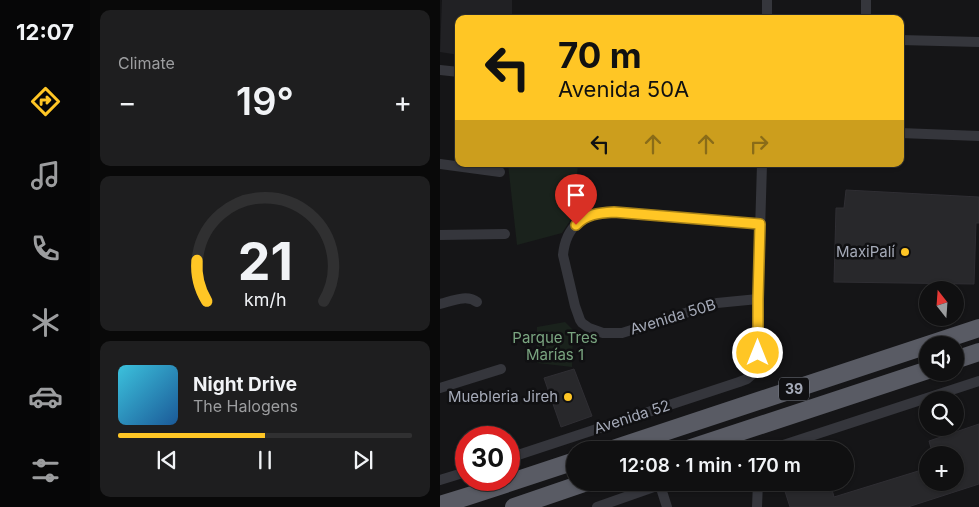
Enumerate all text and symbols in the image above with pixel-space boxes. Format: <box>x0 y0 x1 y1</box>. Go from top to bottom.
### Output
text: 12:07 <box>16 19 74 45</box>
text: 70 m <box>558 34 642 76</box>
icon: left <box>475 35 540 100</box>
text: Climate <box>118 53 175 73</box>
text: Avenida 50A <box>558 76 689 102</box>
text: 19° <box>236 78 294 124</box>
icon: directions <box>28 84 63 119</box>
text: − <box>118 85 137 119</box>
text: + <box>393 85 412 119</box>
icon: left <box>586 130 614 158</box>
icon: ahead <box>639 130 667 158</box>
icon: ahead <box>692 130 720 158</box>
icon: right <box>745 130 773 158</box>
icon: music <box>28 158 63 193</box>
pin <box>555 174 597 225</box>
icon: arrive <box>562 181 590 209</box>
text: 21 <box>237 230 293 293</box>
icon: phone <box>28 231 63 266</box>
place label: MaxiPalí <box>836 242 895 261</box>
marker: MaxiPalí <box>899 246 911 258</box>
north arrow <box>919 281 964 326</box>
map controls <box>919 281 964 491</box>
text: km/h <box>244 289 286 310</box>
street label: Avenida 50B <box>628 294 718 339</box>
icon: climate <box>28 305 63 340</box>
position arrow <box>731 326 783 378</box>
park label: Parque Tres Marías 1 <box>512 328 598 364</box>
button: sound <box>919 336 964 381</box>
text: Night Drive <box>193 373 297 396</box>
road number: 39 <box>779 378 809 400</box>
icon: car <box>28 379 63 414</box>
place label: Muebleria Jireh <box>448 387 558 406</box>
marker: Muebleria Jireh <box>562 391 574 403</box>
button: search <box>919 391 964 436</box>
street label: Avenida 52 <box>591 395 672 438</box>
text: The Halogens <box>193 396 298 416</box>
speed limit sign: 30 <box>455 426 520 491</box>
icon: previous <box>153 446 181 474</box>
icon: pause <box>251 446 279 474</box>
icon: next <box>349 446 377 474</box>
button: + <box>919 446 964 491</box>
icon: filters <box>28 453 63 488</box>
text: 12:08 · 1 min · 170 m <box>619 454 801 477</box>

